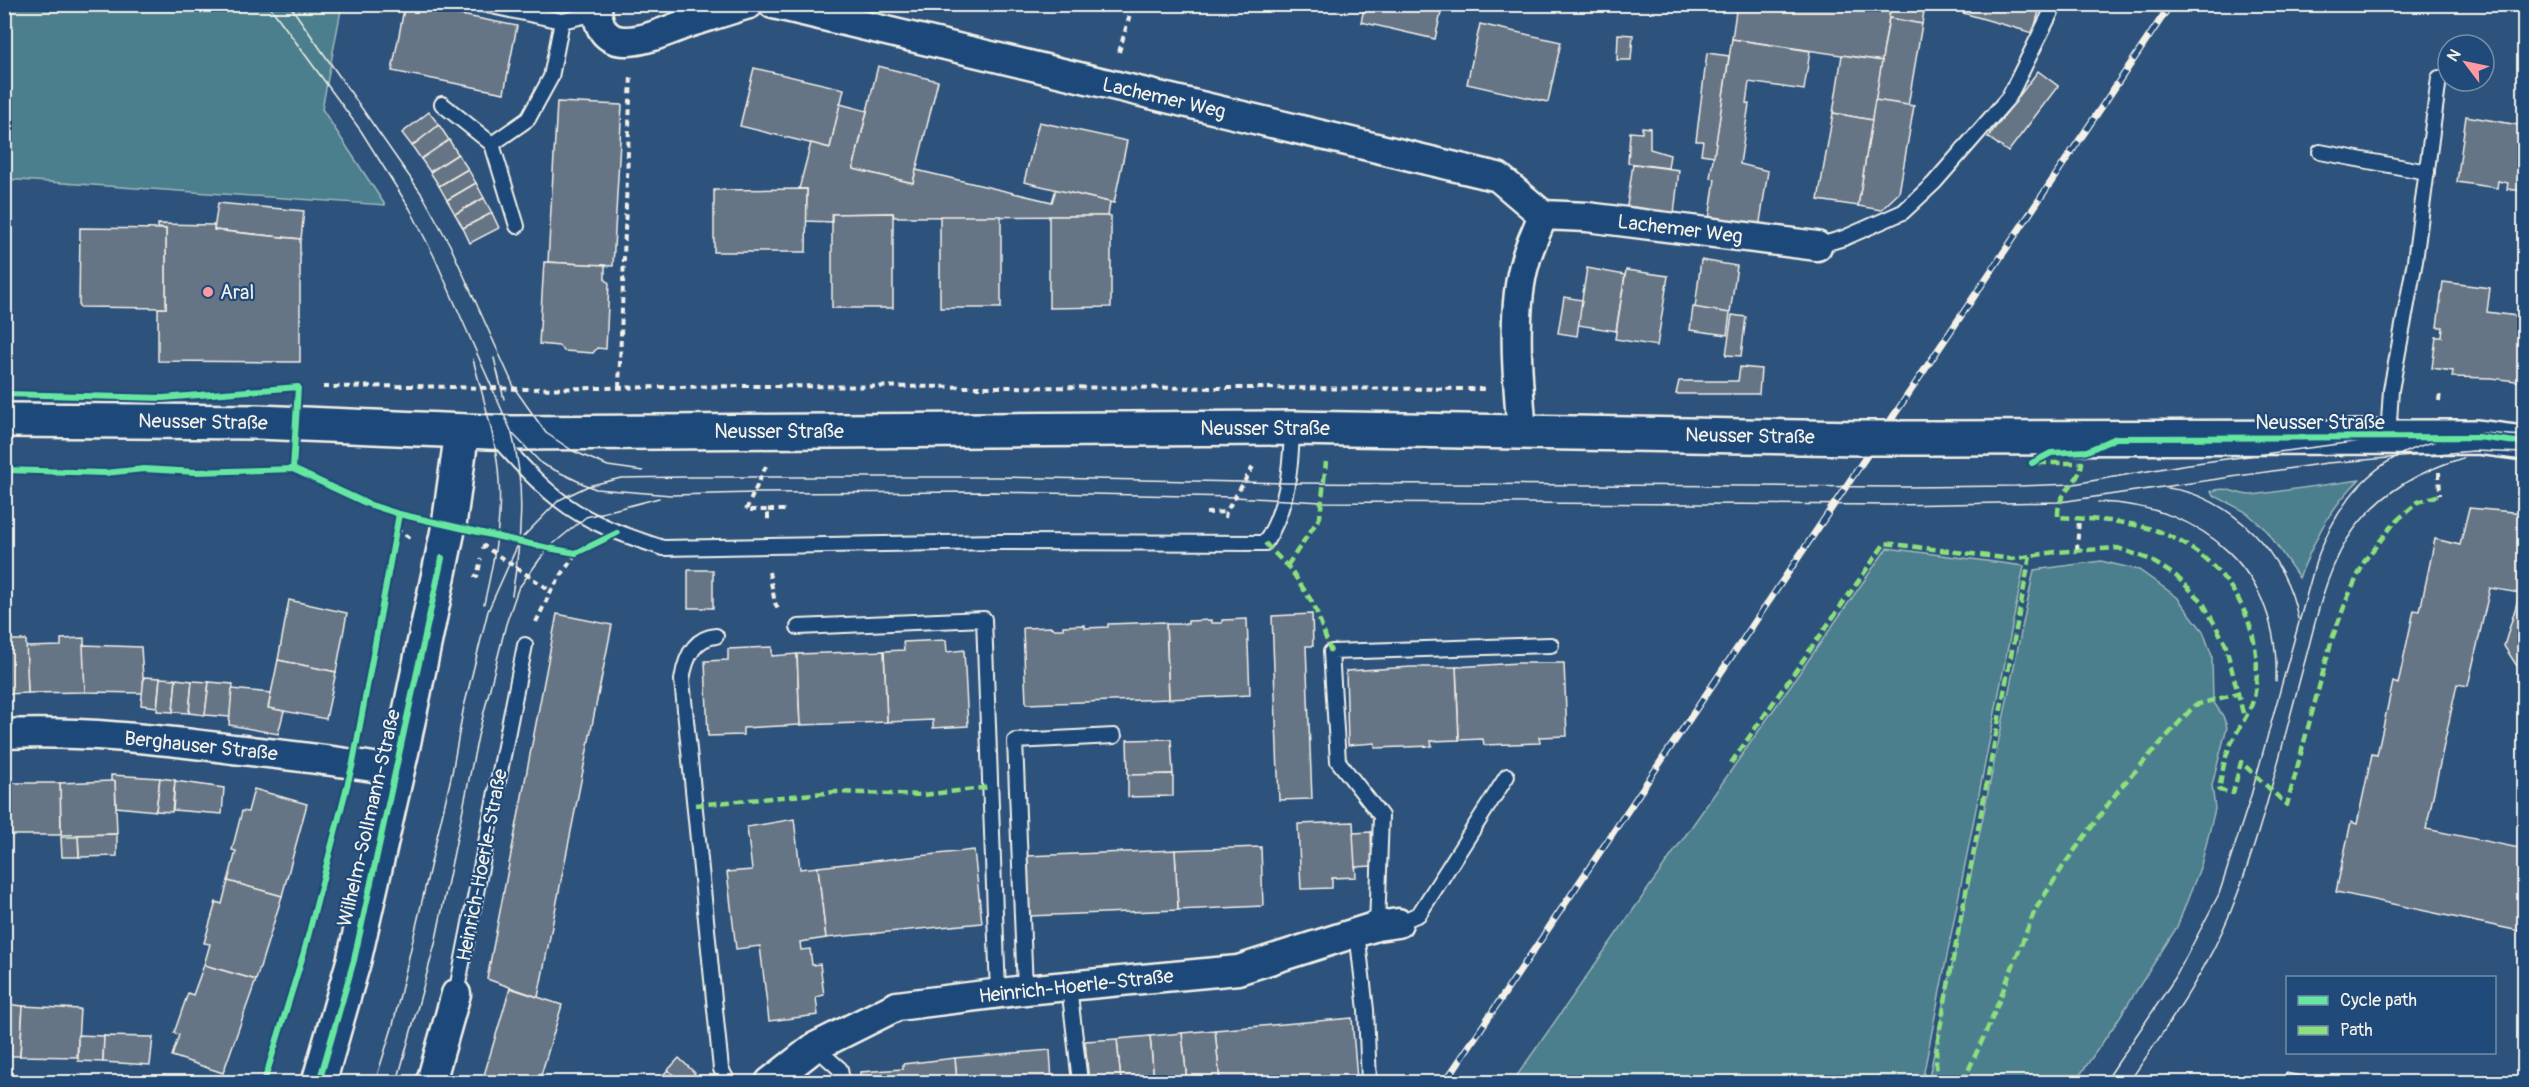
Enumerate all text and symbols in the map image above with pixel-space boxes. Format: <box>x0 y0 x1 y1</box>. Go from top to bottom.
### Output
north arrow <box>2436 33 2496 93</box>
text: N <box>2443 46 2466 65</box>
street label: Lachemer Weg <box>1100 72 1228 124</box>
street label: Lachemer Weg <box>1616 209 1744 249</box>
place label: Aral <box>220 280 254 305</box>
marker: Aral <box>201 285 215 299</box>
street label: Neusser Straße <box>138 408 268 436</box>
street label: Neusser Straße <box>2255 410 2385 435</box>
street label: Neusser Straße <box>1200 416 1330 441</box>
street label: Neusser Straße <box>714 419 844 444</box>
street label: Neusser Straße <box>1685 422 1815 450</box>
street label: Wilhelm-Sollmann-Straße <box>332 707 406 929</box>
street label: Berghauser Straße <box>123 726 279 767</box>
street label: Heinrich-Hoerle-Straße <box>451 766 513 963</box>
street label: Heinrich-Hoerle-Straße <box>977 963 1175 1009</box>
legend <box>2286 976 2496 1054</box>
text: Cycle path <box>2340 989 2417 1012</box>
text: Path <box>2340 1019 2373 1042</box>

